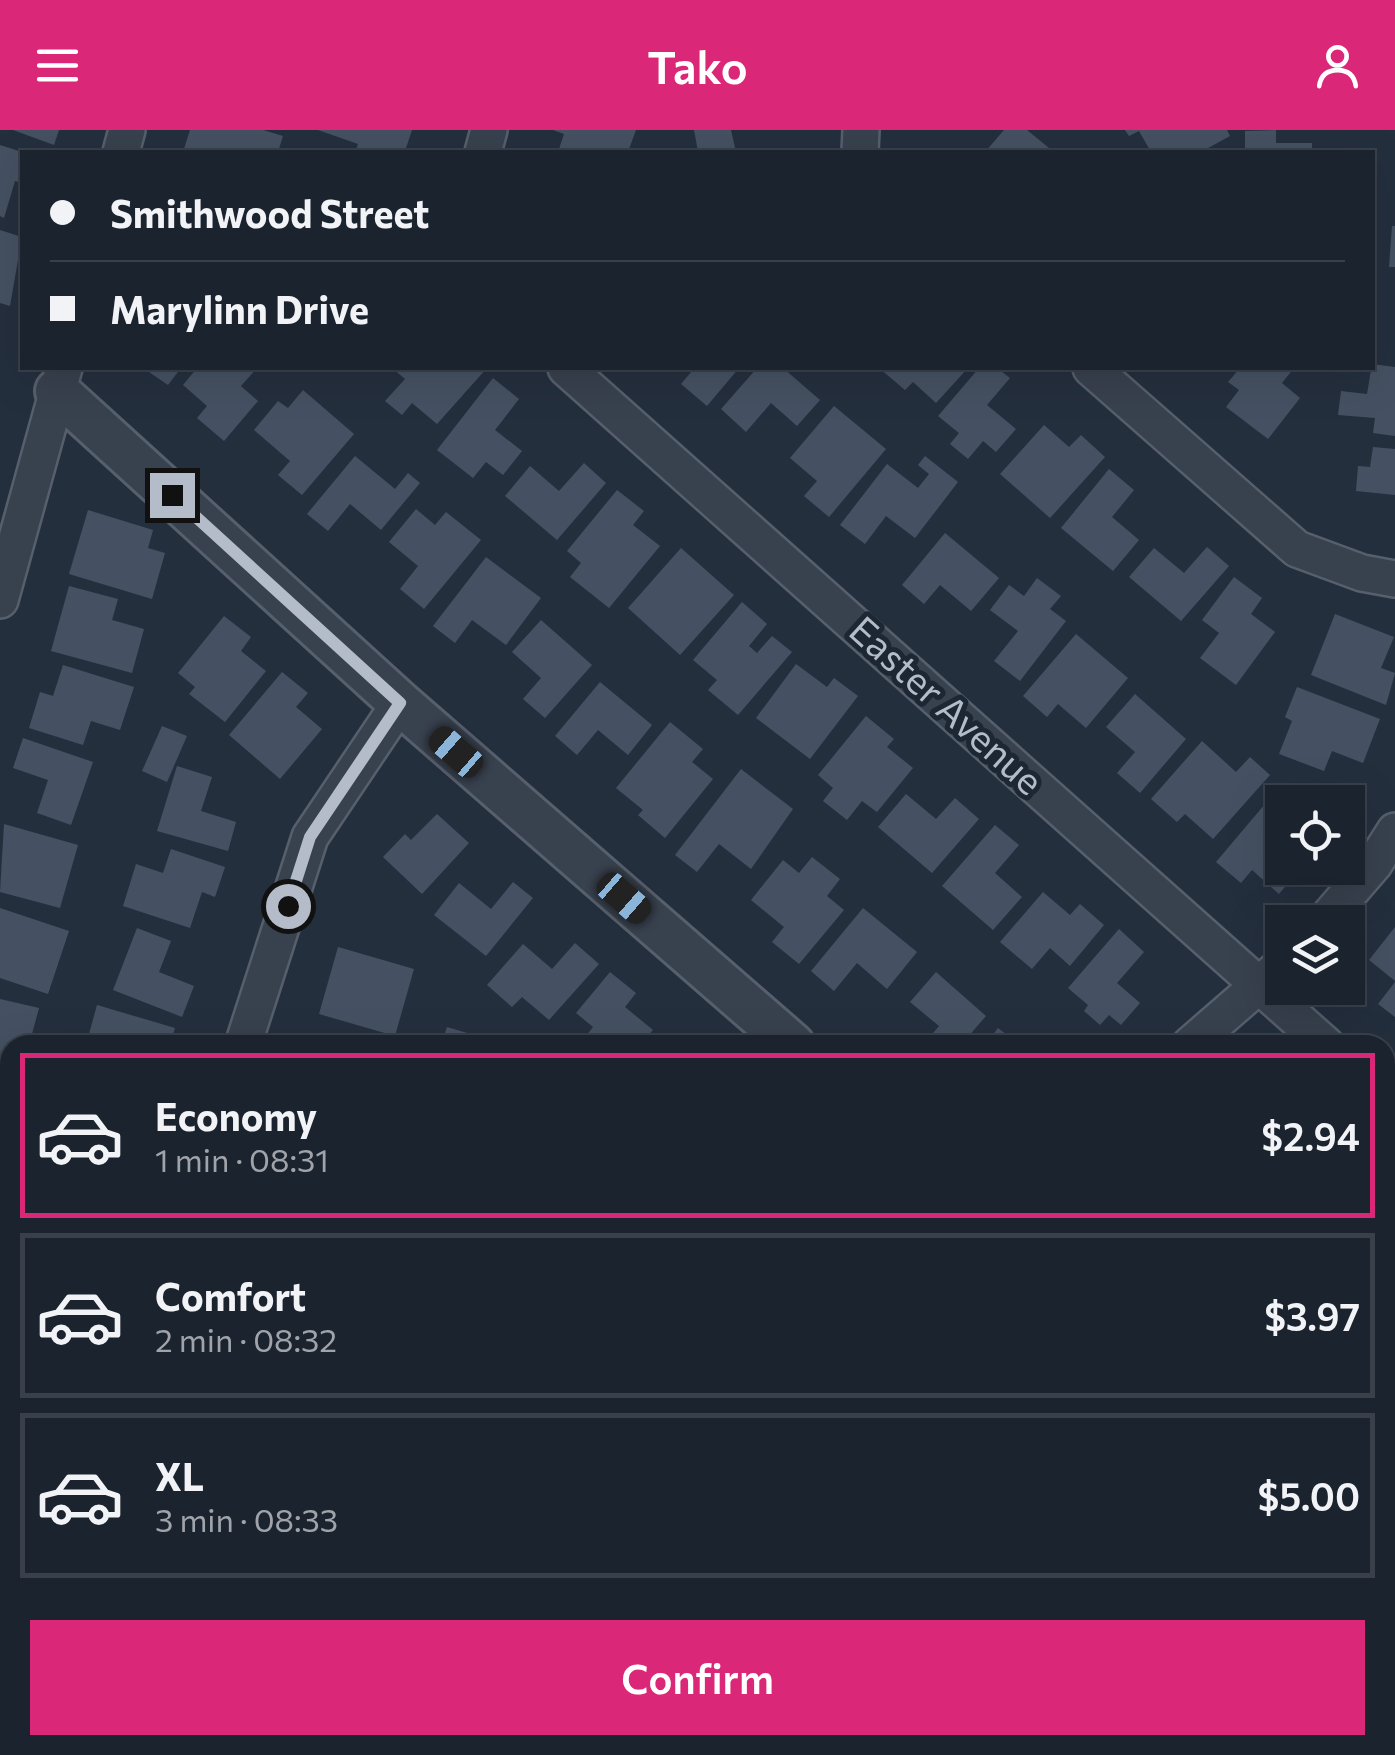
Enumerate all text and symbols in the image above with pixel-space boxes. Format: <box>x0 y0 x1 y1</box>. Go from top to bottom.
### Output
icon: menu <box>30 38 85 93</box>
text: Tako <box>647 38 748 93</box>
icon: person <box>1310 38 1365 93</box>
text: Smithwood Street <box>110 189 429 236</box>
text: Marylinn Drive <box>110 285 369 332</box>
route end <box>150 473 195 518</box>
street label: Easter Avenue <box>841 605 1054 803</box>
car <box>424 721 488 783</box>
map controls <box>1265 785 1365 1005</box>
button: locate <box>1265 785 1365 885</box>
car <box>592 867 656 929</box>
route start <box>266 884 311 929</box>
button: layers <box>1265 905 1365 1005</box>
icon: car <box>35 1091 125 1181</box>
text: Economy <box>155 1092 317 1139</box>
text: $2.94 <box>1261 1112 1360 1159</box>
text: 1 min · 08:31 <box>155 1139 329 1179</box>
icon: car <box>35 1271 125 1361</box>
text: Comfort <box>155 1272 306 1319</box>
text: $3.97 <box>1264 1292 1360 1339</box>
text: 2 min · 08:32 <box>155 1319 337 1359</box>
icon: car <box>35 1451 125 1541</box>
text: XL <box>155 1452 204 1499</box>
text: $5.00 <box>1258 1472 1360 1519</box>
text: 3 min · 08:33 <box>155 1499 338 1539</box>
button: Confirm <box>30 1620 1365 1735</box>

